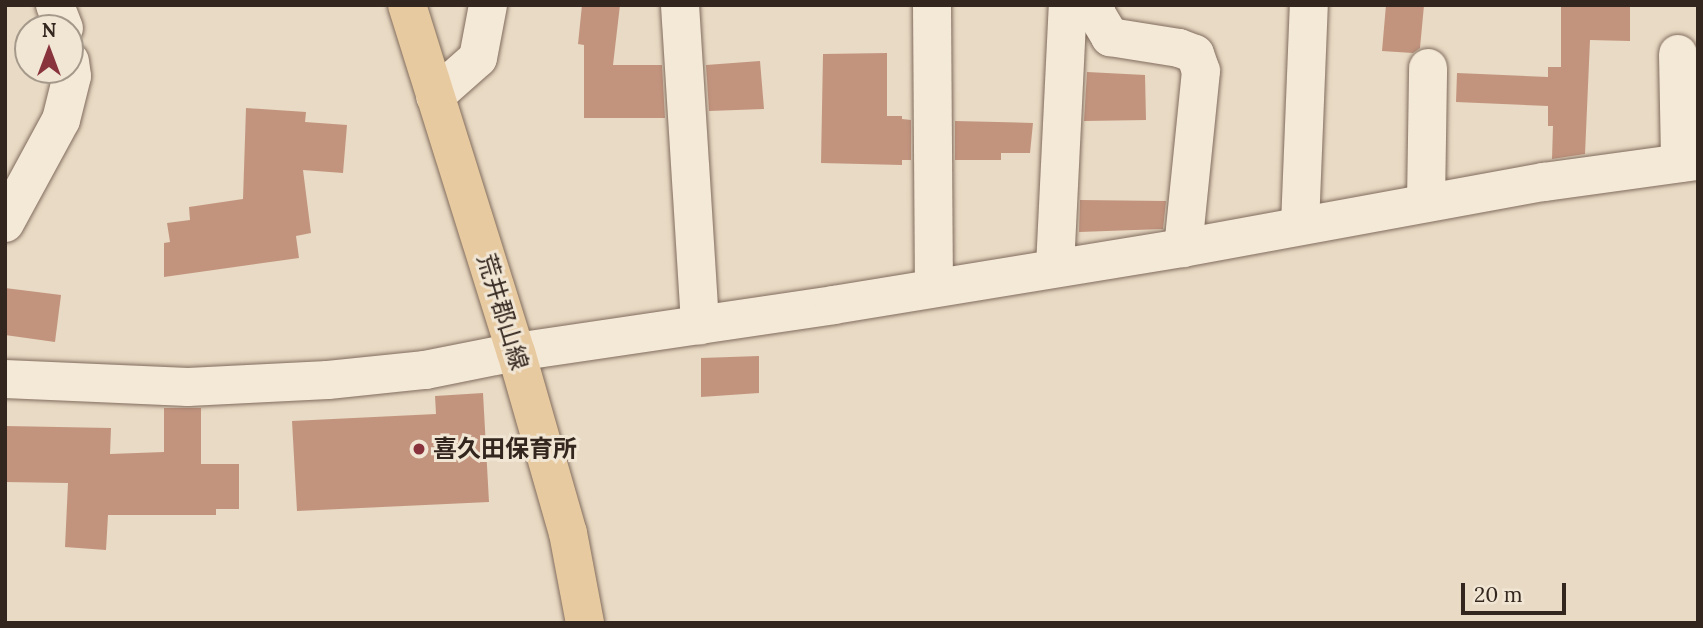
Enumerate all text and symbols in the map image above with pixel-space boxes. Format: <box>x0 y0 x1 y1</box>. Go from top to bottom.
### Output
north arrow <box>14 14 84 84</box>
text: N <box>42 18 56 42</box>
street label: 荒井郡山線 <box>472 250 534 374</box>
place label: 喜久田保育所 <box>433 435 577 463</box>
marker: 喜久田保育所 <box>411 441 427 457</box>
scale bar <box>1465 568 1570 612</box>
text: 20 m <box>1474 581 1523 608</box>

